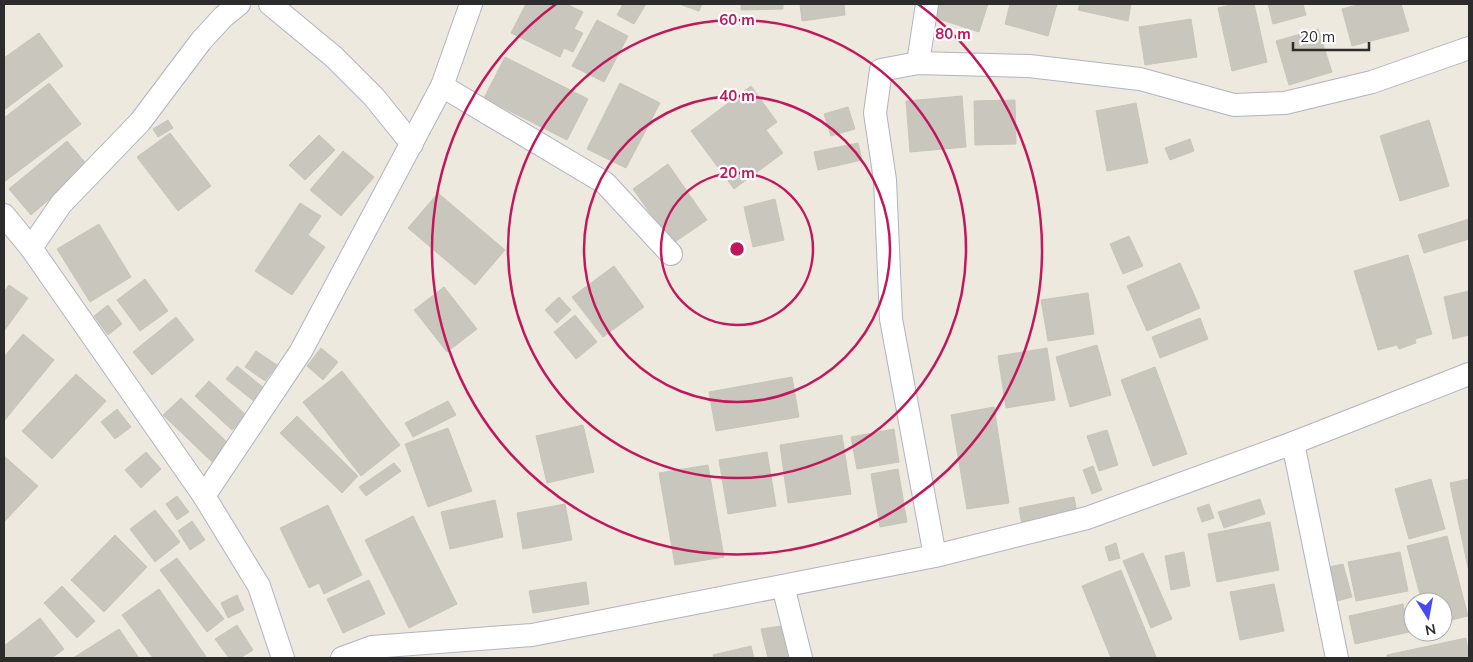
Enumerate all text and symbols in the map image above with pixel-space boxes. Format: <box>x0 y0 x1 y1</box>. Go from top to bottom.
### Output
text: 60 m <box>719 10 755 29</box>
scale bar <box>1293 20 1369 52</box>
text: 80 m <box>935 24 971 43</box>
text: 20 m <box>1300 27 1335 46</box>
text: 40 m <box>719 86 755 105</box>
text: 20 m <box>719 163 755 182</box>
centre of rings <box>728 240 746 258</box>
north arrow <box>1403 592 1453 642</box>
text: N <box>1424 620 1437 640</box>

